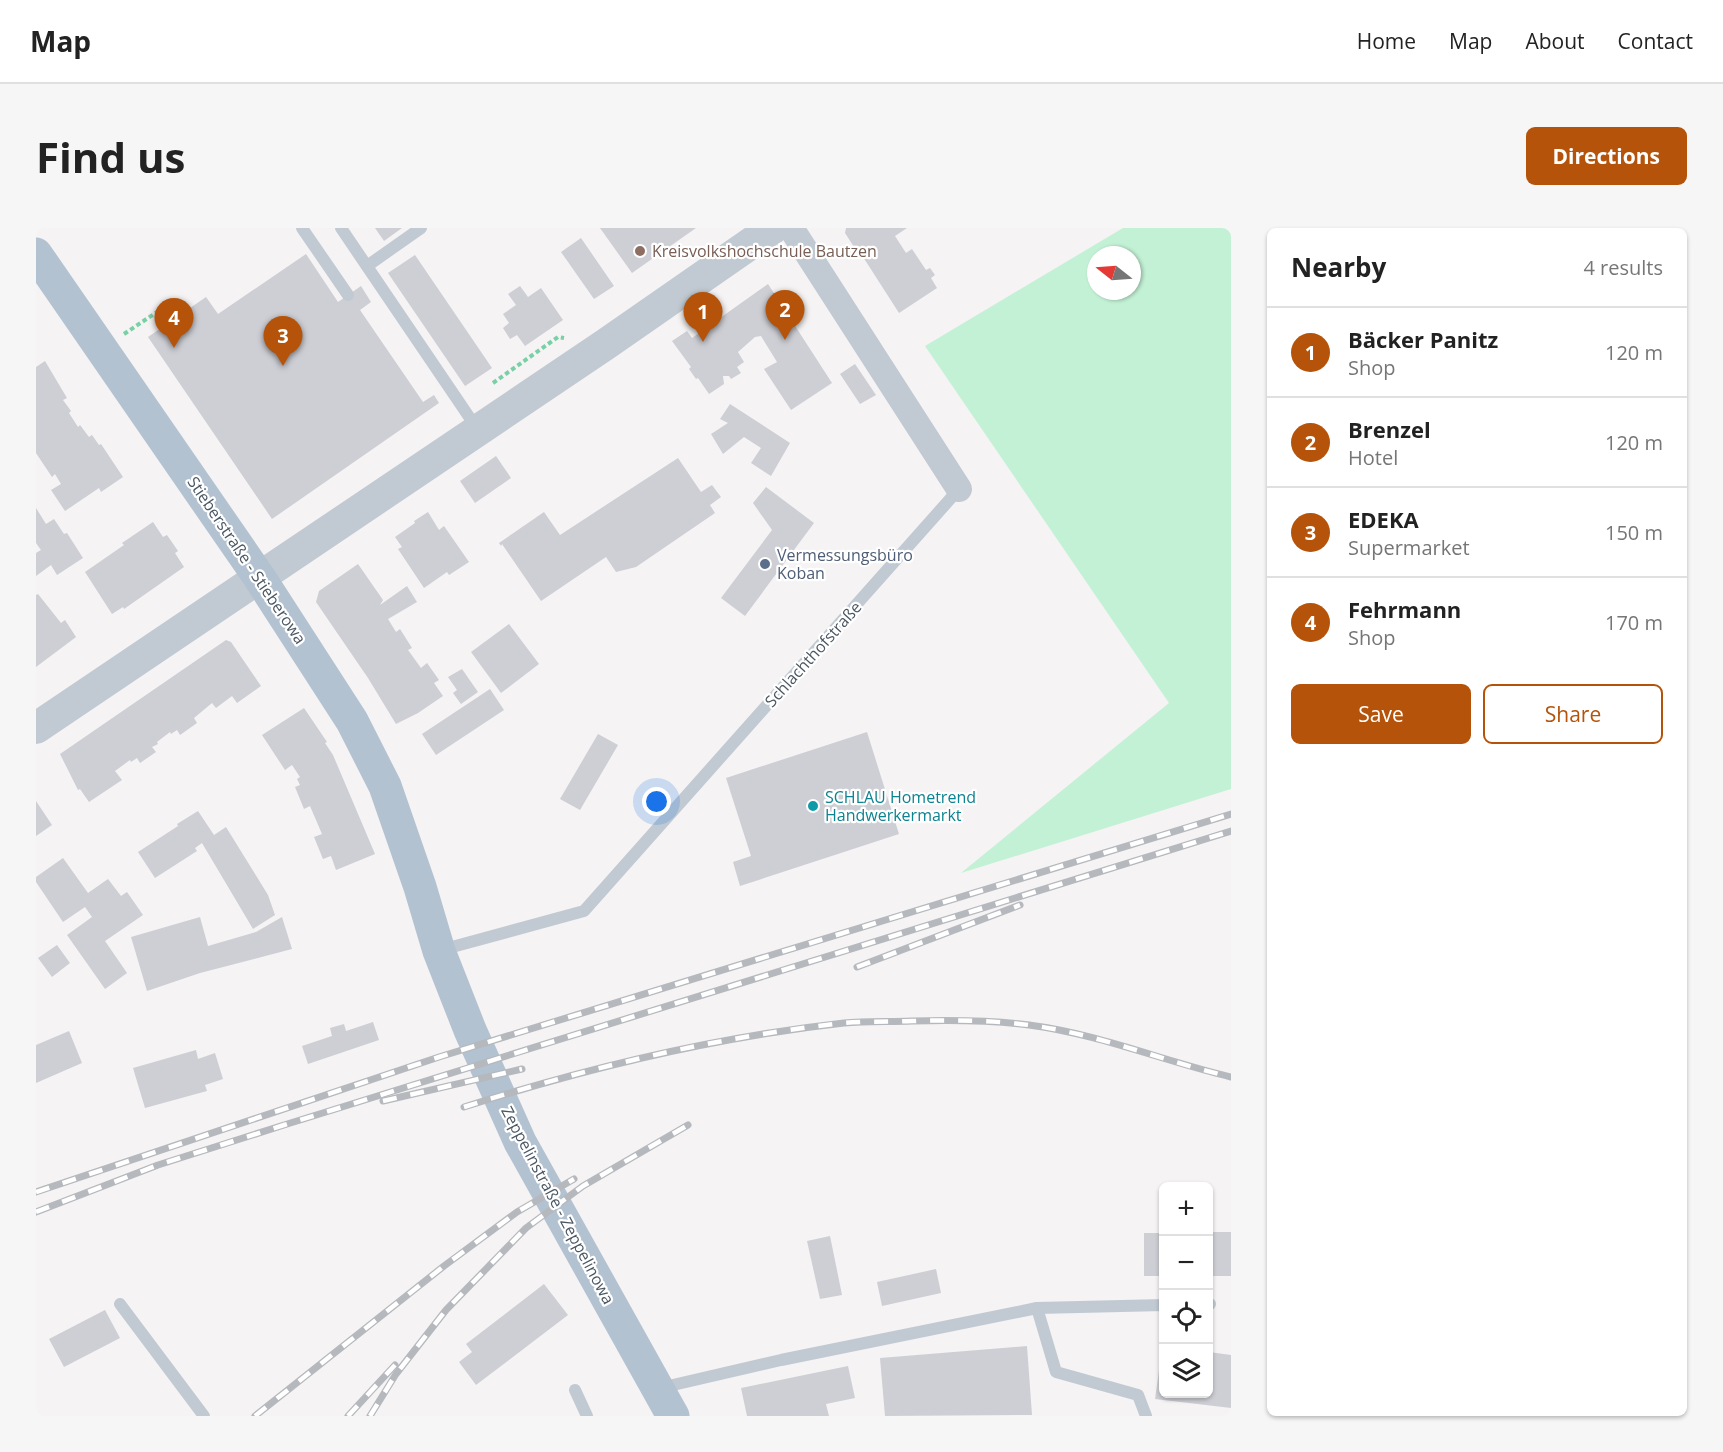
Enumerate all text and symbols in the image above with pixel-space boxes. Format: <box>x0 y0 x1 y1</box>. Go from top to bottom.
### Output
text: Map <box>30 22 91 60</box>
text: Home <box>1357 27 1416 55</box>
text: Map <box>1449 27 1492 55</box>
text: About <box>1525 27 1585 55</box>
text: Contact <box>1618 27 1693 55</box>
button: Directions <box>1526 127 1687 185</box>
text: Find us <box>36 128 185 185</box>
place label: Kreisvolkshochschule Bautzen <box>652 240 877 262</box>
marker: Kreisvolkshochschule Bautzen <box>633 244 647 258</box>
north arrow <box>1087 246 1141 300</box>
text: Nearby <box>1291 249 1386 285</box>
text: 4 results <box>1583 254 1663 281</box>
pin: 2 <box>766 291 804 340</box>
pin: 1 <box>684 292 722 342</box>
pin: 4 <box>154 298 194 348</box>
pin: 3 <box>264 316 302 366</box>
text: Bäcker Panitz <box>1348 324 1498 354</box>
text: 1 <box>1305 339 1316 366</box>
text: 120 m <box>1605 339 1663 366</box>
text: Shop <box>1348 354 1396 381</box>
text: Brenzel <box>1348 414 1431 444</box>
text: 2 <box>1305 429 1316 456</box>
text: 120 m <box>1605 429 1663 456</box>
text: Hotel <box>1348 444 1398 471</box>
street label: Stieberstraße - Stieberowa <box>183 472 311 648</box>
text: EDEKA <box>1348 504 1419 534</box>
text: 3 <box>1305 519 1316 546</box>
text: 150 m <box>1605 519 1663 546</box>
text: Supermarket <box>1348 534 1470 561</box>
place label: Vermessungsbüro Koban <box>777 544 913 584</box>
marker: Vermessungsbüro Koban <box>758 557 772 571</box>
text: Fehrmann <box>1348 594 1461 624</box>
street label: Schlachthofstraße <box>760 597 866 711</box>
text: 4 <box>1305 609 1316 636</box>
text: 170 m <box>1605 609 1663 636</box>
text: Shop <box>1348 624 1396 651</box>
button: Save <box>1291 684 1471 744</box>
button: Share <box>1483 684 1663 744</box>
place label: SCHLAU Hometrend Handwerkermarkt <box>825 786 976 826</box>
your location <box>642 787 671 816</box>
marker: SCHLAU Hometrend Handwerkermarkt <box>806 799 820 813</box>
street label: Zeppelinstraße - Zeppelinowa <box>496 1102 620 1308</box>
map controls <box>1159 1182 1213 1398</box>
button: + <box>1159 1182 1213 1236</box>
button: − <box>1159 1236 1213 1290</box>
button: locate <box>1159 1290 1213 1344</box>
button: layers <box>1159 1344 1213 1398</box>

